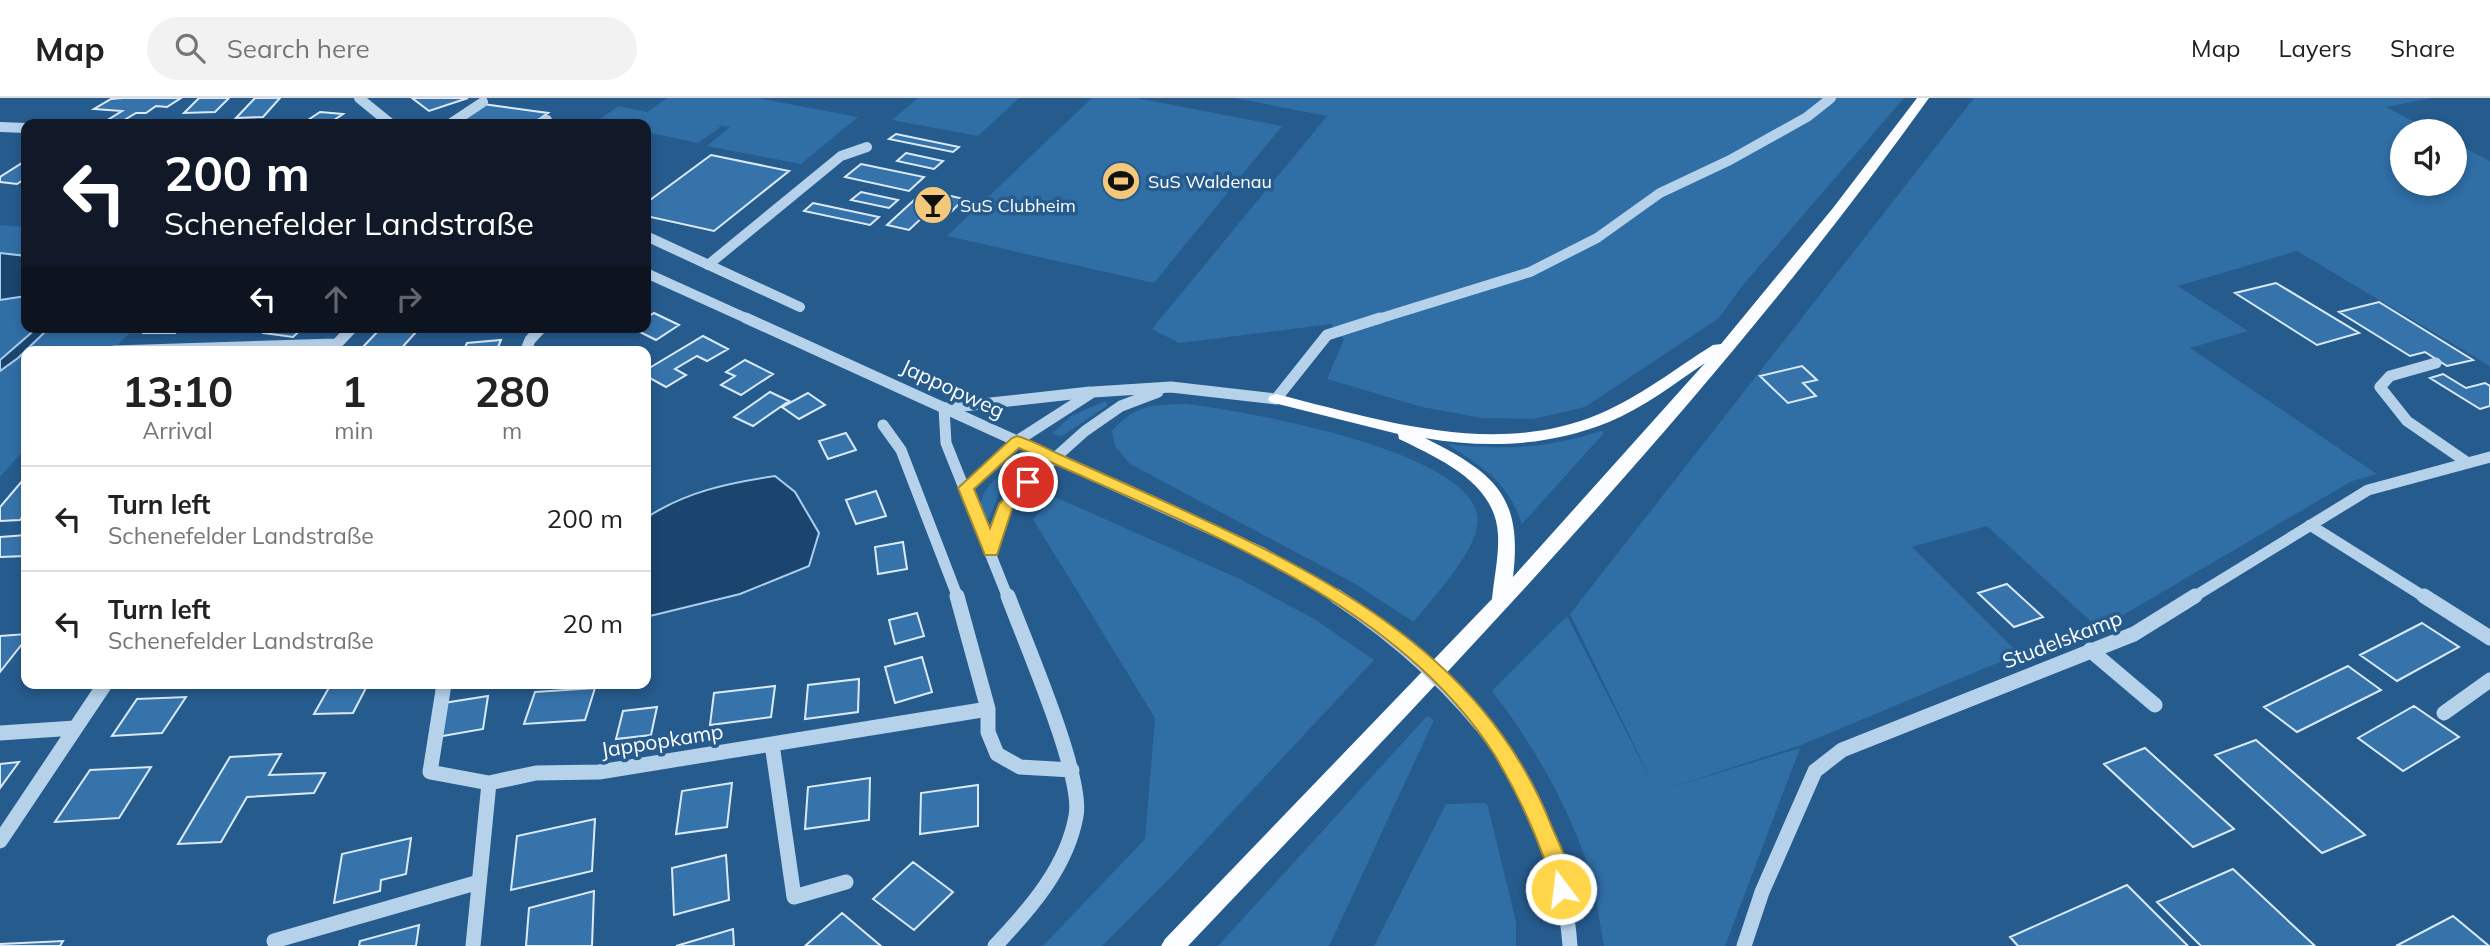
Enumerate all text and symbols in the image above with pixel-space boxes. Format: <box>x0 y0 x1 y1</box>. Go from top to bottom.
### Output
search box <box>147 17 637 80</box>
text: Map <box>35 28 105 69</box>
icon: search <box>171 29 209 67</box>
text: Search here <box>227 32 370 65</box>
text: Map <box>2191 33 2240 63</box>
text: Layers <box>2278 33 2352 63</box>
text: Share <box>2390 33 2455 63</box>
map controls <box>2390 119 2467 196</box>
button: sound <box>2390 119 2467 196</box>
text: 200 m <box>164 142 310 203</box>
icon: left <box>49 147 140 238</box>
sports icon: SuS Waldenau <box>1100 160 1142 202</box>
place label: SuS Waldenau <box>1148 170 1272 193</box>
bar icon: SuS Clubheim <box>912 184 954 226</box>
place label: SuS Clubheim <box>960 194 1076 217</box>
text: Schenefelder Landstraße <box>164 203 534 243</box>
icon: left <box>244 280 282 318</box>
icon: ahead <box>317 280 355 318</box>
icon: right <box>390 280 428 318</box>
street label: Jappopweg <box>897 353 1009 423</box>
text: 13:10 <box>122 365 233 418</box>
text: 1 <box>341 365 366 418</box>
text: 280 <box>474 365 550 418</box>
text: Arrival <box>142 416 213 445</box>
text: min <box>334 416 373 445</box>
text: m <box>502 416 522 445</box>
pin <box>998 452 1058 512</box>
icon: arrive <box>1009 463 1047 501</box>
text: Turn left <box>108 488 210 521</box>
icon: left <box>49 500 87 538</box>
text: 200 m <box>547 502 623 535</box>
text: Schenefelder Landstraße <box>108 521 374 550</box>
text: Turn left <box>108 593 210 626</box>
street label: Studelskamp <box>1998 604 2126 674</box>
icon: left <box>49 605 87 643</box>
text: 20 m <box>562 607 623 640</box>
text: Schenefelder Landstraße <box>108 626 374 655</box>
street label: Jappopkamp <box>599 717 725 763</box>
position arrow <box>1524 852 1598 926</box>

